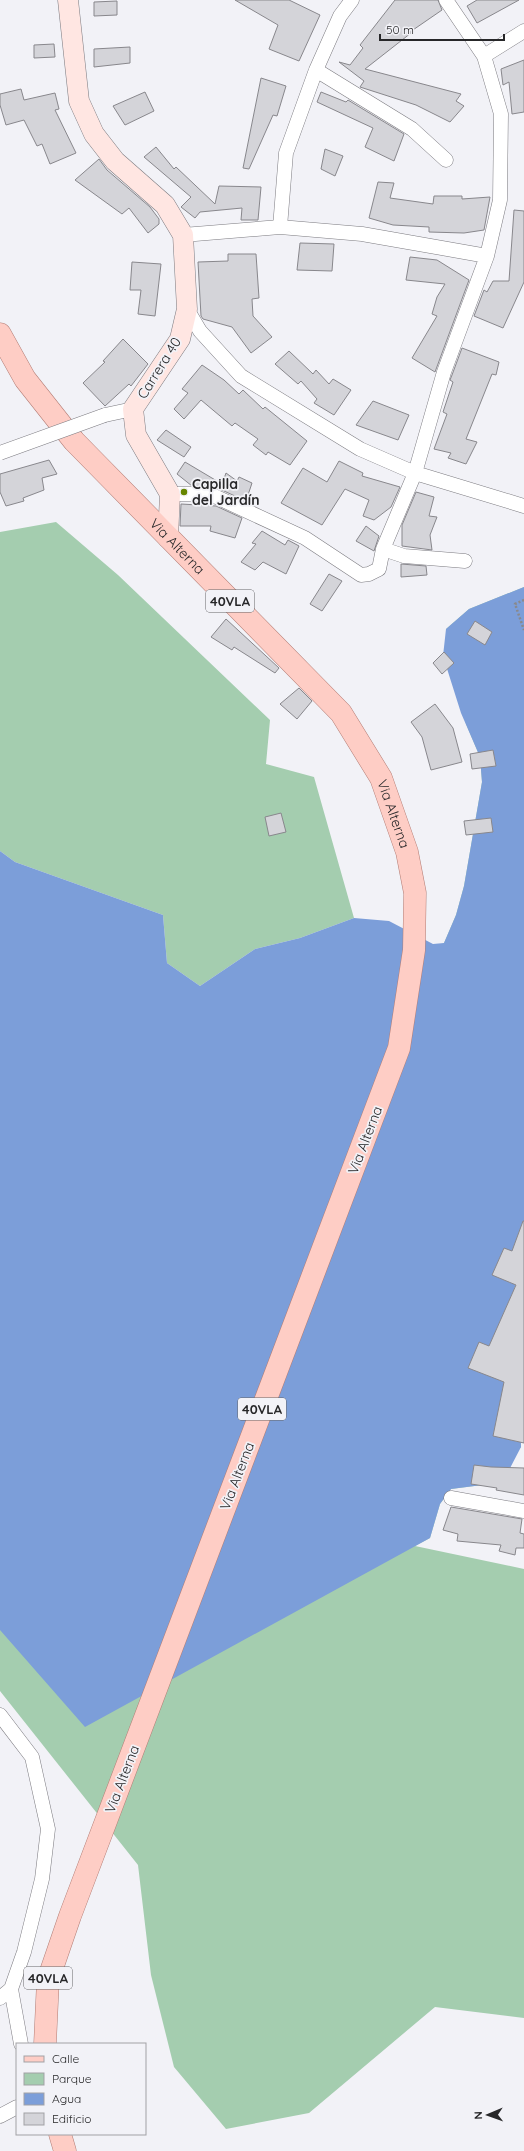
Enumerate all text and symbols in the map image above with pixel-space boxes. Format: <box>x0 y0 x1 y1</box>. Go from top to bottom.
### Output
scale bar <box>380 16 504 42</box>
text: 50 m <box>386 22 414 37</box>
street label: Carrera 40 <box>133 334 185 402</box>
place label: Capilla del Jardín <box>192 475 259 509</box>
marker: Capilla del Jardín <box>179 487 189 497</box>
street label: Via Alterna <box>146 514 209 578</box>
road number: 40VLA <box>206 590 254 612</box>
street label: Via Alterna <box>373 777 414 851</box>
street label: Via Alterna <box>344 1103 386 1177</box>
road number: 40VLA <box>238 1398 286 1420</box>
street label: Via Alterna <box>216 1439 258 1513</box>
street label: Via Alterna <box>101 1742 143 1816</box>
road number: 40VLA <box>24 1967 72 1989</box>
legend <box>16 2043 146 2135</box>
text: Calle <box>52 2051 80 2066</box>
text: Parque <box>52 2071 92 2086</box>
text: Agua <box>52 2091 81 2106</box>
north arrow <box>468 2095 508 2135</box>
text: Edificio <box>52 2111 92 2126</box>
text: N <box>471 2111 485 2120</box>

